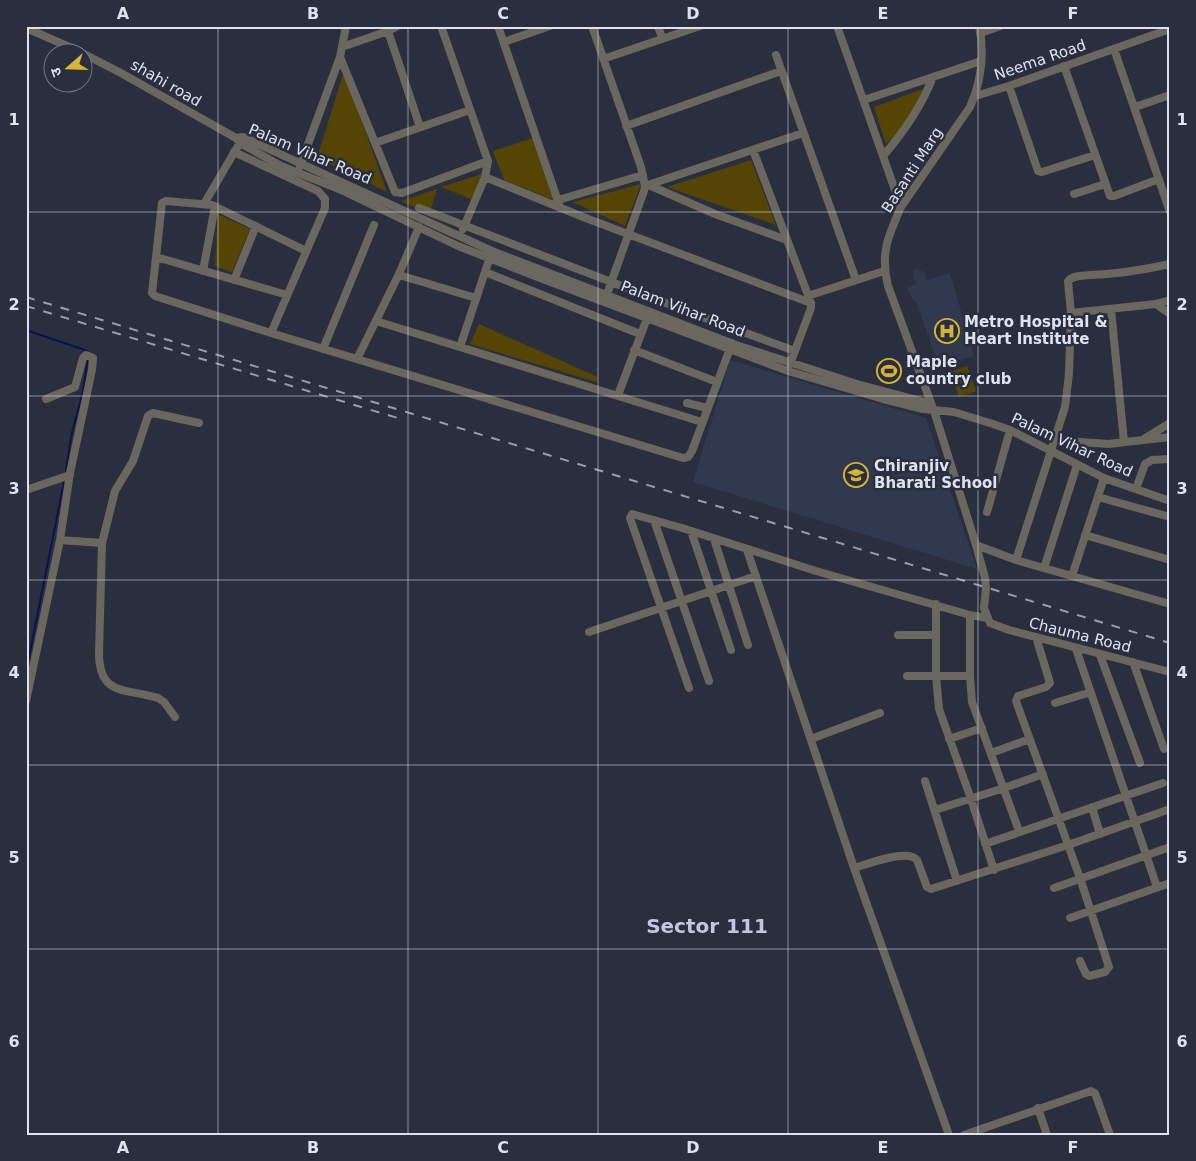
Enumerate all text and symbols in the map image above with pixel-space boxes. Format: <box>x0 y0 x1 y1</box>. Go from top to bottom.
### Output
text: A <box>117 4 130 23</box>
text: B <box>307 4 319 23</box>
text: C <box>497 4 509 23</box>
text: D <box>686 4 700 23</box>
text: E <box>878 4 888 23</box>
text: F <box>1068 4 1078 23</box>
street label: Neema Road <box>992 36 1088 84</box>
north arrow <box>42 42 92 92</box>
street label: shahi road <box>127 56 205 110</box>
text: उ <box>47 65 65 79</box>
text: 1 <box>8 110 20 129</box>
text: 1 <box>1176 110 1188 129</box>
street label: Palam Vihar Road <box>246 120 374 188</box>
street label: Basanti Marg <box>878 124 946 216</box>
street label: Palam Vihar Road <box>618 277 748 341</box>
text: 2 <box>8 295 20 314</box>
text: 2 <box>1176 295 1188 314</box>
place label: Metro Hospital & Heart Institute <box>964 313 1108 348</box>
hospital icon: Metro Hospital & Heart Institute <box>934 318 960 344</box>
place label: Maple country club <box>906 353 1012 388</box>
sports icon: Maple country club <box>876 358 902 384</box>
street label: Palam Vihar Road <box>1009 409 1135 481</box>
place label: Chiranjiv Bharati School <box>874 457 997 492</box>
school or university icon: Chiranjiv Bharati School <box>843 462 869 488</box>
text: 3 <box>8 479 20 498</box>
text: 3 <box>1176 479 1188 498</box>
street label: Chauma Road <box>1027 614 1133 656</box>
text: 4 <box>8 663 20 682</box>
text: 4 <box>1176 663 1188 682</box>
text: 5 <box>8 848 20 867</box>
text: 5 <box>1176 848 1188 867</box>
district label: Sector 111 <box>646 914 768 938</box>
text: 6 <box>8 1032 20 1051</box>
text: 6 <box>1176 1032 1188 1051</box>
text: A <box>117 1138 130 1157</box>
text: B <box>307 1138 319 1157</box>
text: C <box>497 1138 509 1157</box>
text: D <box>686 1138 700 1157</box>
text: E <box>878 1138 888 1157</box>
text: F <box>1068 1138 1078 1157</box>

